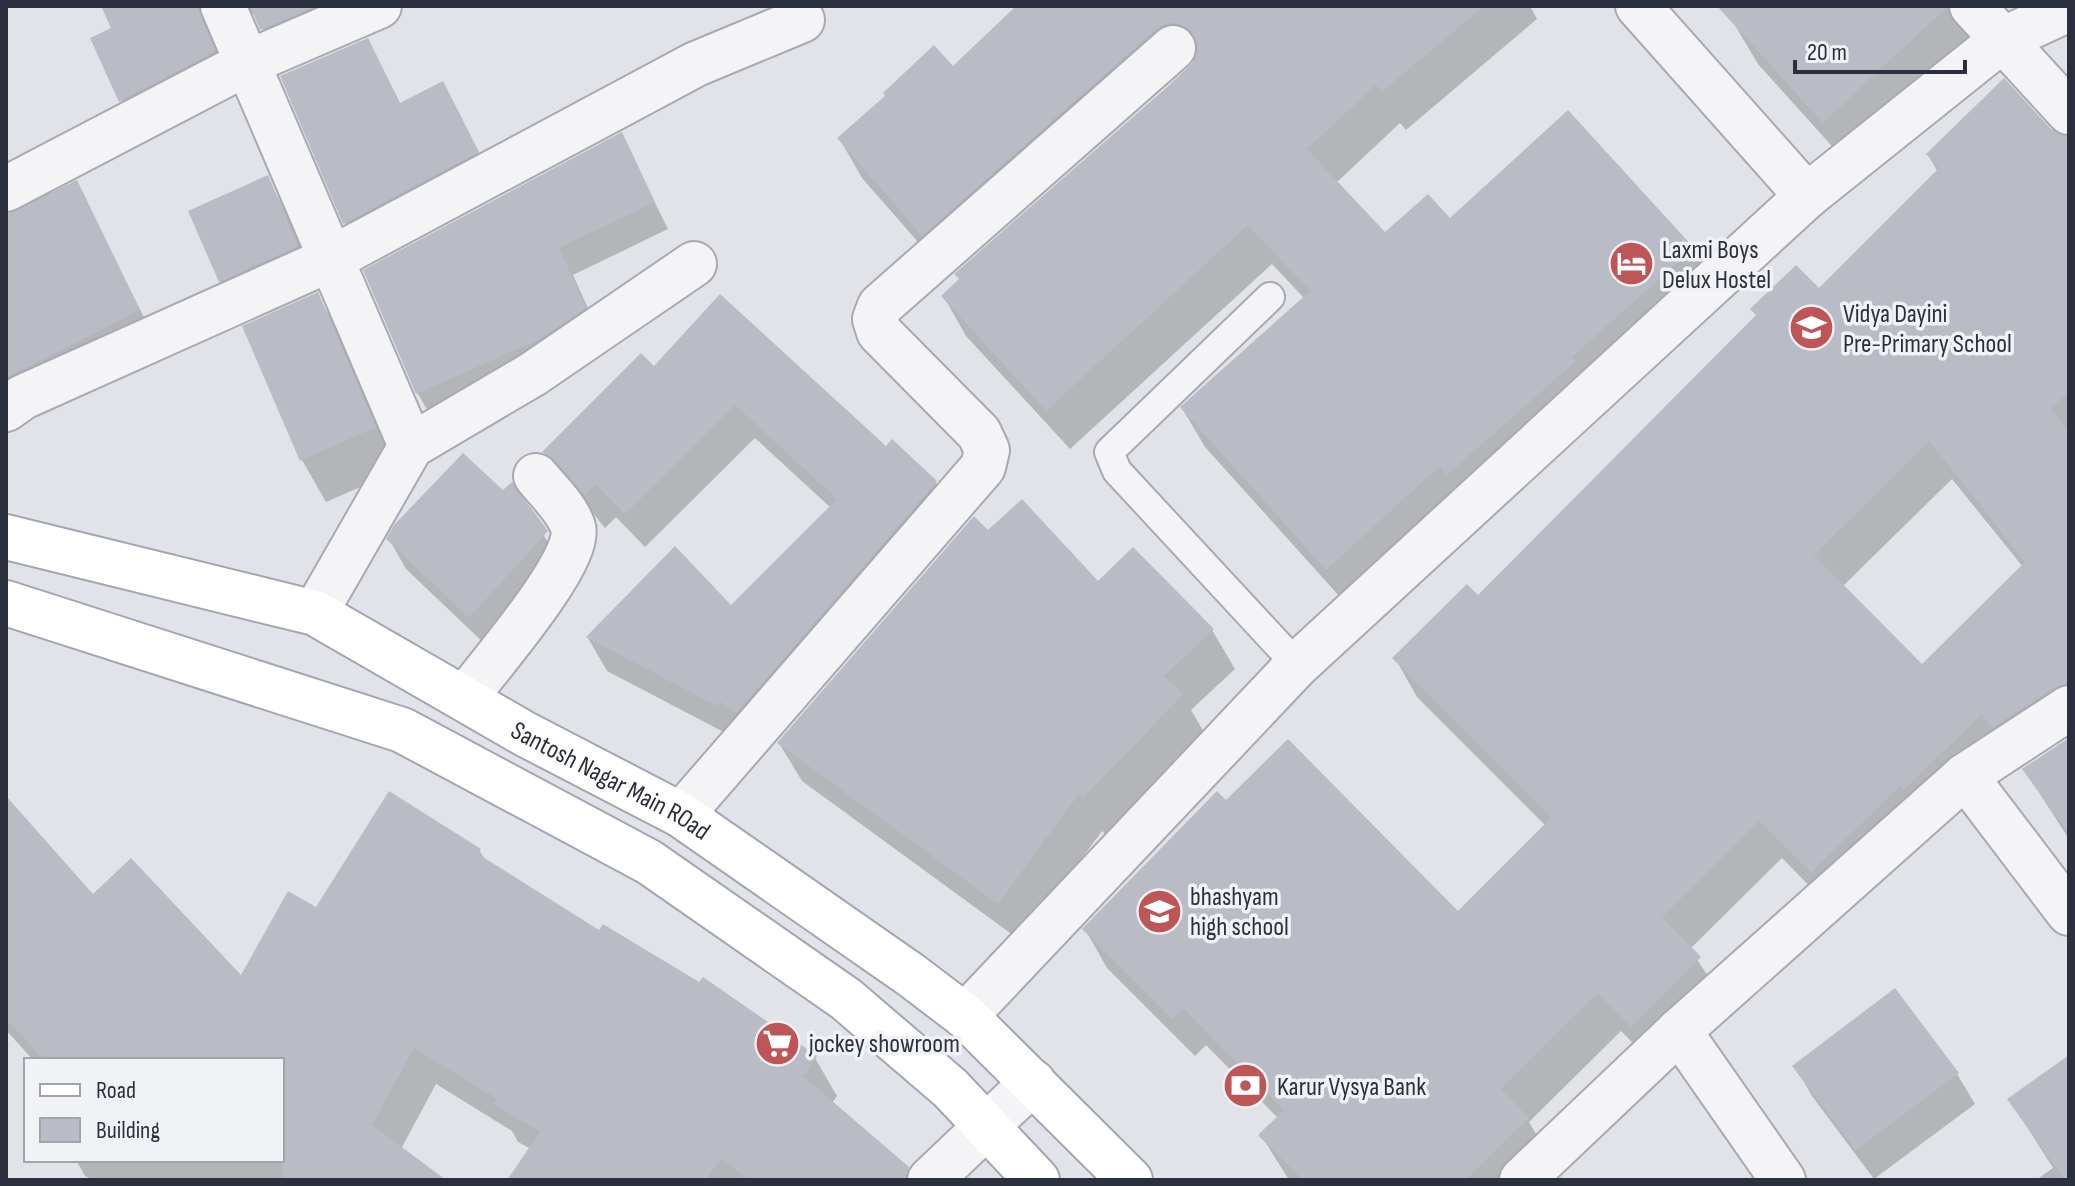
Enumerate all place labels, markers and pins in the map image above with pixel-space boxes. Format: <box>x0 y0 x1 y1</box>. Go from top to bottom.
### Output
place label: Laxmi Boys Delux Hostel <box>1662 235 1771 296</box>
hotel icon: Laxmi Boys Delux Hostel <box>1607 240 1655 288</box>
place label: Vidya Dayini Pre-Primary School <box>1843 299 2012 360</box>
school or university icon: Vidya Dayini Pre-Primary School <box>1788 304 1836 352</box>
place label: bhashyam high school <box>1190 882 1289 943</box>
school or university icon: bhashyam high school <box>1135 887 1183 935</box>
supermarket icon: jockey showroom <box>754 1019 802 1067</box>
place label: jockey showroom <box>808 1029 960 1060</box>
bank icon: Karur Vysya Bank <box>1222 1062 1270 1110</box>
place label: Karur Vysya Bank <box>1277 1072 1426 1103</box>

